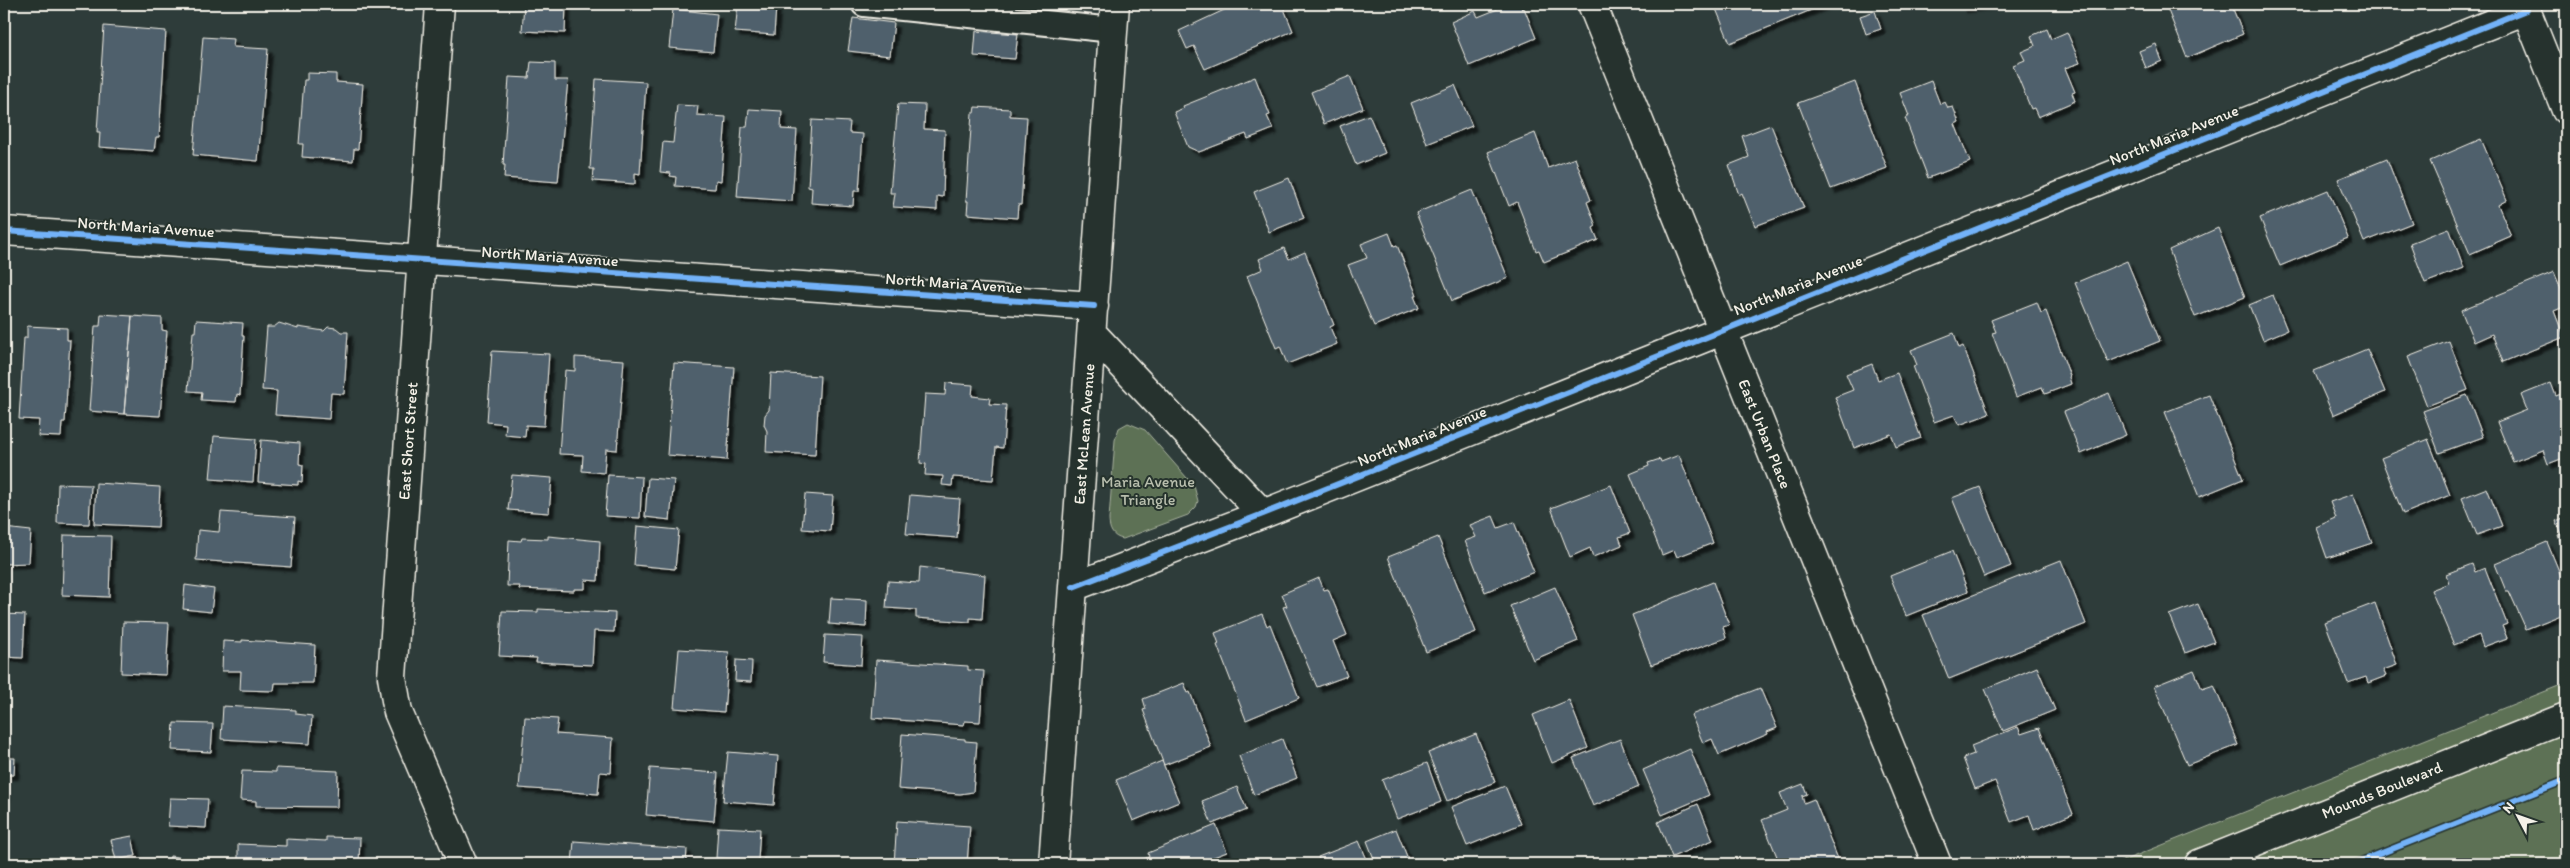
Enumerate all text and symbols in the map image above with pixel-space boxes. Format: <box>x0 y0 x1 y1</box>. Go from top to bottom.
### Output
street label: North Maria Avenue <box>2107 100 2241 170</box>
street label: North Maria Avenue <box>77 213 215 241</box>
street label: North Maria Avenue <box>481 242 619 270</box>
street label: North Maria Avenue <box>1731 250 1865 320</box>
street label: North Maria Avenue <box>885 269 1023 297</box>
street label: East McLean Avenue <box>1070 363 1098 505</box>
street label: East Urban Place <box>1734 376 1796 492</box>
street label: East Short Street <box>394 381 422 501</box>
street label: North Maria Avenue <box>1355 401 1489 471</box>
park label: Maria Avenue Triangle <box>1101 472 1195 509</box>
street label: Mounds Boulevard <box>2319 757 2445 823</box>
north arrow <box>2492 790 2542 840</box>
text: N <box>2499 799 2518 817</box>

